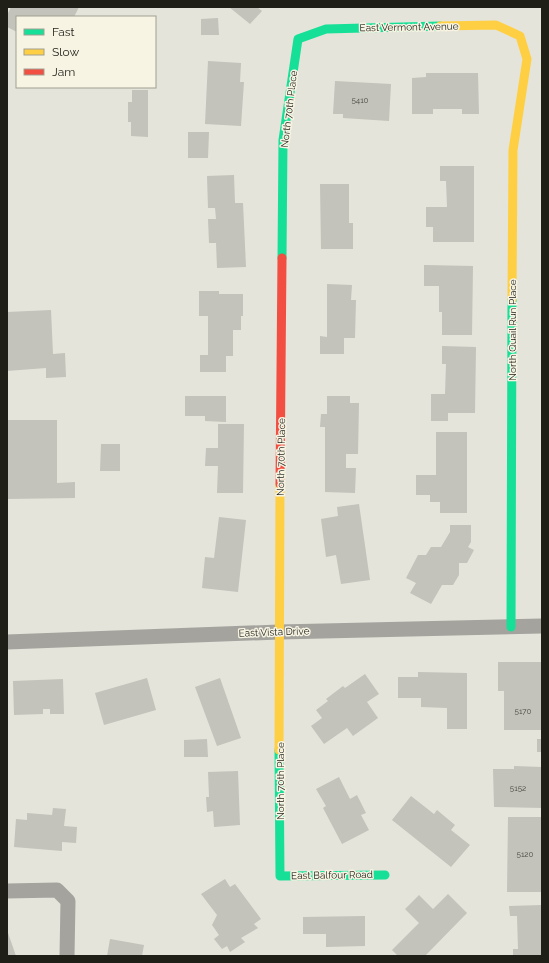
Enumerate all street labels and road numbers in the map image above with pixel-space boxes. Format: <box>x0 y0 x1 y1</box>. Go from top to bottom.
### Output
street label: East Vermont Avenue <box>359 21 459 33</box>
street label: North 70th Place <box>279 70 299 148</box>
street label: North Quail Run Place <box>507 279 518 381</box>
street label: North 70th Place <box>275 418 287 496</box>
street label: East Vista Drive <box>238 625 310 639</box>
street label: North 70th Place <box>275 742 286 820</box>
street label: East Balfour Road <box>291 869 373 881</box>

